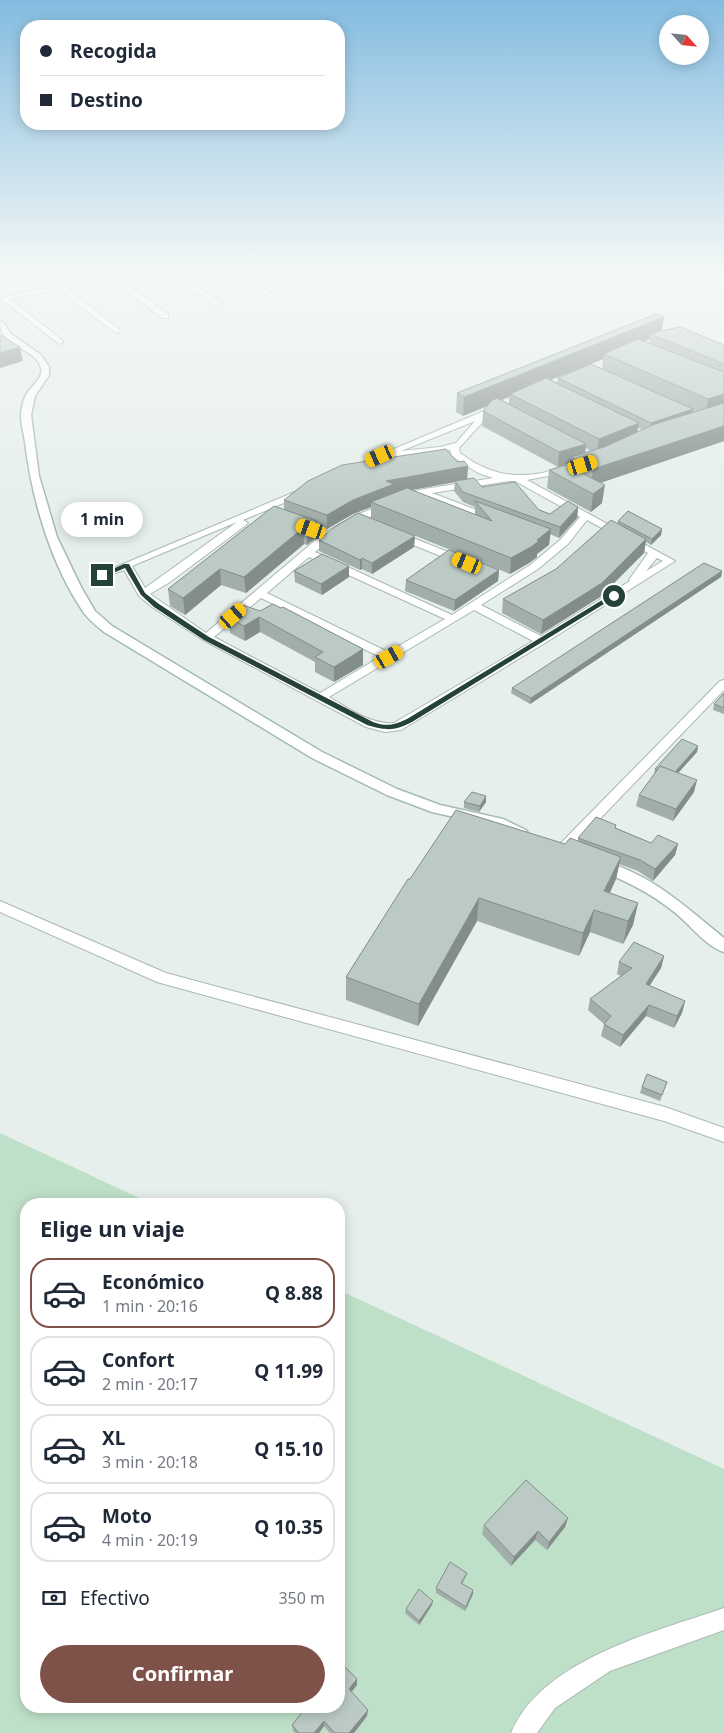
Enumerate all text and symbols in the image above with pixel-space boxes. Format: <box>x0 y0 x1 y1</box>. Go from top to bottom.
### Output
north arrow <box>659 15 709 65</box>
map controls <box>659 15 709 65</box>
text: Recogida <box>70 38 157 64</box>
text: Destino <box>70 87 143 113</box>
car <box>363 443 396 469</box>
car <box>566 453 599 477</box>
callout: 1 min <box>61 502 143 538</box>
text: 1 min <box>80 508 124 530</box>
car <box>294 517 327 541</box>
car <box>450 550 483 576</box>
route end <box>91 564 113 586</box>
route start <box>603 585 625 607</box>
car <box>216 600 249 632</box>
car <box>372 643 405 671</box>
text: Elige un viaje <box>40 1213 185 1243</box>
text: Económico <box>102 1269 204 1295</box>
icon: car <box>42 1271 87 1316</box>
text: Q 8.88 <box>265 1280 323 1306</box>
text: 1 min · 20:16 <box>102 1295 198 1317</box>
text: Confort <box>102 1347 174 1373</box>
icon: car <box>42 1349 87 1394</box>
text: Q 11.99 <box>254 1358 323 1384</box>
text: 2 min · 20:17 <box>102 1373 198 1395</box>
text: XL <box>102 1425 125 1451</box>
icon: car <box>42 1427 87 1472</box>
text: Q 15.10 <box>254 1436 323 1462</box>
text: 3 min · 20:18 <box>102 1451 198 1473</box>
text: Moto <box>102 1503 152 1529</box>
icon: car <box>42 1505 87 1550</box>
text: Q 10.35 <box>254 1514 323 1540</box>
text: 4 min · 20:19 <box>102 1529 198 1551</box>
icon: cash <box>40 1584 68 1612</box>
text: Efectivo <box>80 1585 150 1611</box>
text: 350 m <box>278 1587 325 1609</box>
button: Confirmar <box>40 1645 325 1703</box>

